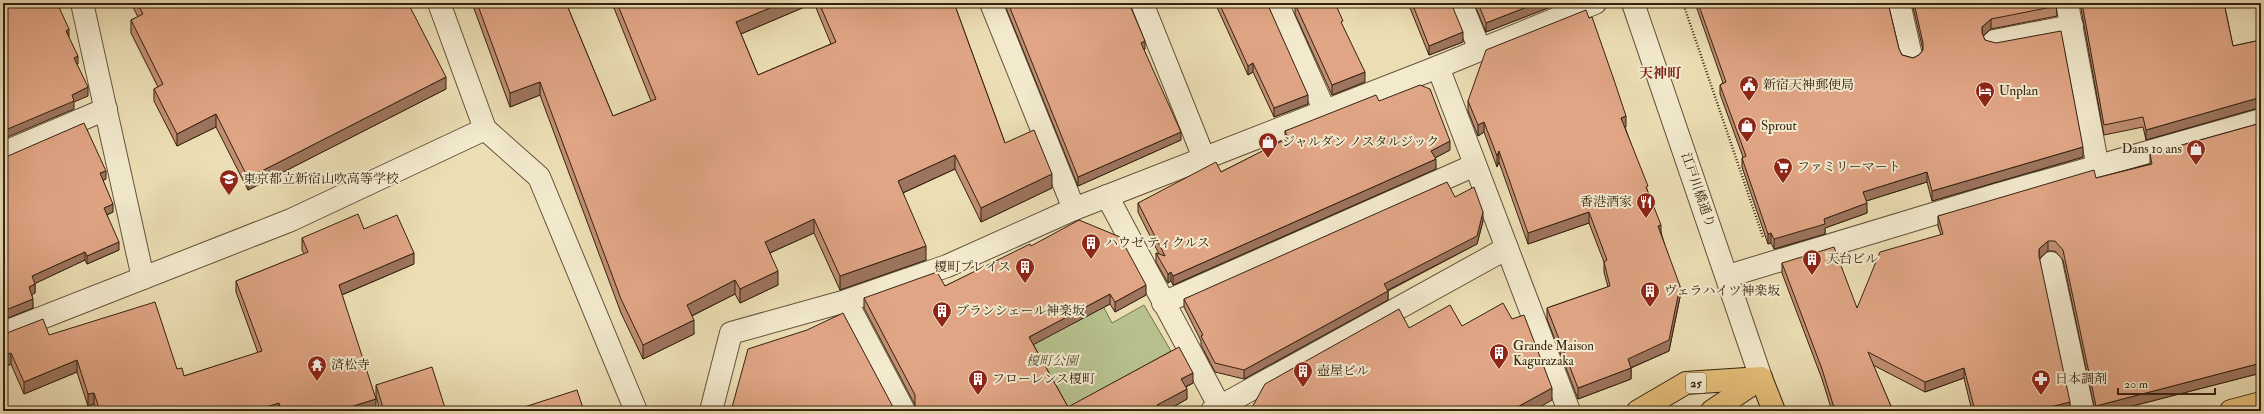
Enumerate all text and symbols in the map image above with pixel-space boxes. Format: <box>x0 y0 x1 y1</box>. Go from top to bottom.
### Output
district label: 天神町 <box>1639 65 1682 82</box>
public building icon: 新宿天神郵便局 <box>1738 74 1760 102</box>
place label: 新宿天神郵便局 <box>1763 77 1854 93</box>
hotel icon: Unplan <box>1974 80 1996 108</box>
place label: Unplan <box>1999 83 2038 100</box>
shop icon: Sprout <box>1736 115 1758 143</box>
place label: Sprout <box>1761 118 1797 135</box>
shop icon: ジャルダン ノスタルジック <box>1257 131 1279 159</box>
place label: ジャルダン ノスタルジック <box>1282 134 1439 150</box>
shop icon: Dans 10 ans <box>2185 138 2207 166</box>
place label: Dans 10 ans <box>2122 141 2183 157</box>
street label: 江戸川橋通り <box>1678 151 1718 229</box>
supermarket icon: ファミリーマート <box>1772 156 1794 184</box>
place label: ファミリーマート <box>1797 159 1901 175</box>
school or university icon: 東京都立新宿山吹高等学校 <box>218 168 240 196</box>
place label: 東京都立新宿山吹高等学校 <box>243 171 399 187</box>
restaurant icon: 香港酒家 <box>1635 191 1657 219</box>
place label: 香港酒家 <box>1580 194 1632 210</box>
building icon: ハウゼ ティクルス <box>1080 232 1102 260</box>
place label: ハウゼ ティクルス <box>1105 235 1210 251</box>
building icon: 天台ビル <box>1801 248 1823 276</box>
place label: 天台ビル <box>1826 251 1878 267</box>
building icon: 榎町プレイス <box>1014 256 1036 284</box>
place label: 榎町プレイス <box>934 259 1011 275</box>
building icon: ヴェラハイツ神楽坂 <box>1639 280 1661 308</box>
place label: ヴェラハイツ神楽坂 <box>1664 283 1780 299</box>
building icon: ブランシェール神楽坂 <box>931 300 953 328</box>
place label: ブランシェール神楽坂 <box>956 303 1085 319</box>
place label: Grande Maison Kagurazaka <box>1513 338 1594 369</box>
building icon: Grande Maison Kagurazaka <box>1488 342 1510 370</box>
park label: 榎町公園 <box>1026 353 1080 369</box>
temple icon: 済松寺 <box>306 354 328 382</box>
place label: 済松寺 <box>331 357 370 373</box>
building icon: 壺屋ビル <box>1292 360 1314 388</box>
place label: 壺屋ビル <box>1317 363 1369 379</box>
building icon: フローレンス榎町 <box>967 368 989 396</box>
pharmacy icon: 日本調剤 <box>2030 368 2052 396</box>
scale bar <box>2118 370 2215 396</box>
place label: フローレンス榎町 <box>992 371 1095 387</box>
place label: 日本調剤 <box>2055 371 2107 387</box>
road number: 25 <box>1686 373 1706 393</box>
text: 20 m <box>2124 377 2149 392</box>

